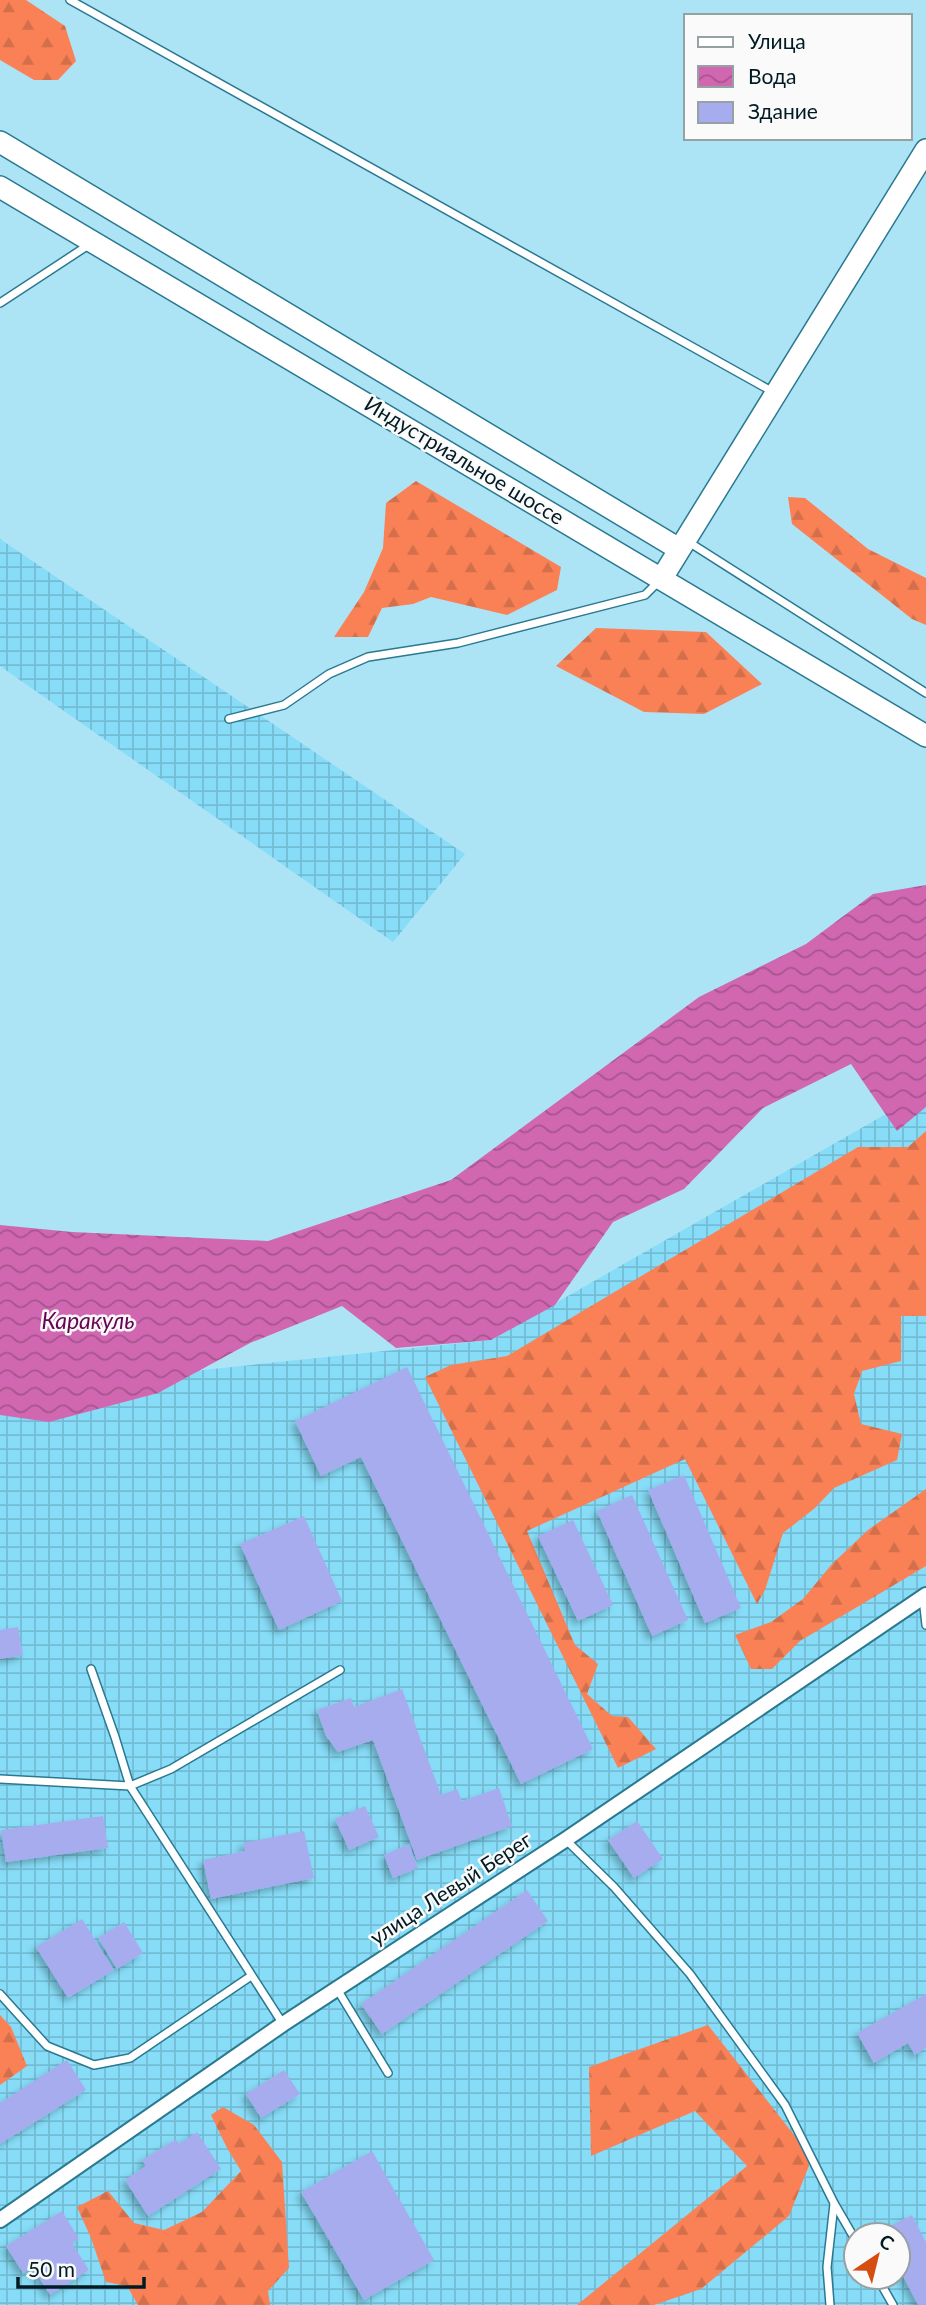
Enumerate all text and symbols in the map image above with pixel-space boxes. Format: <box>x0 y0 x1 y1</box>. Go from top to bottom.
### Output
legend <box>684 14 912 140</box>
text: Улица <box>748 28 806 53</box>
text: Вода <box>748 63 796 88</box>
text: Здание <box>748 98 818 123</box>
street label: Индустриальное шоссе <box>361 390 569 529</box>
water label: Каракуль <box>41 1306 135 1334</box>
street label: улица Левый Берег <box>365 1826 536 1949</box>
north arrow <box>842 2221 912 2291</box>
text: С <box>875 2229 899 2255</box>
scale bar <box>18 2246 144 2290</box>
text: 50 m <box>28 2256 75 2281</box>

